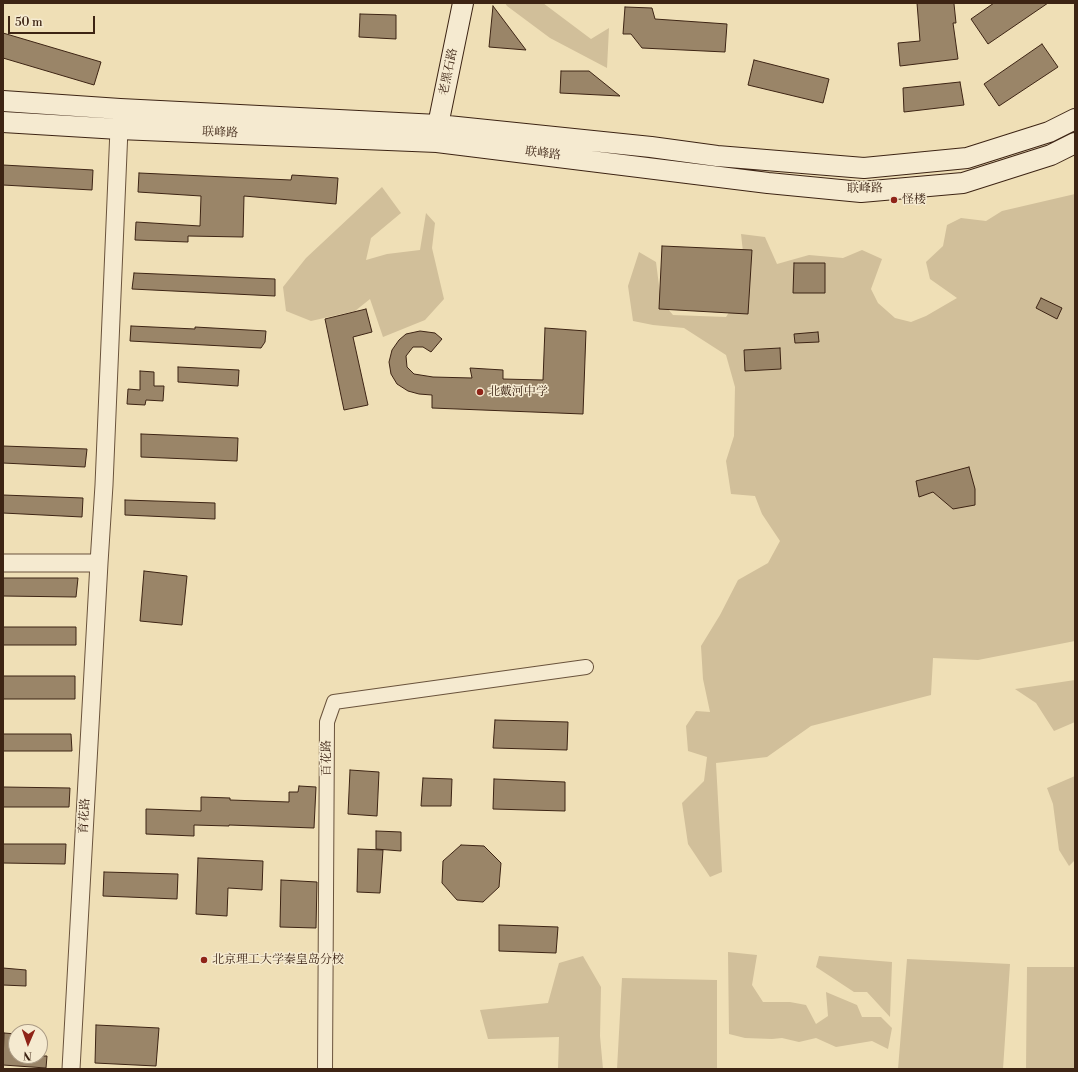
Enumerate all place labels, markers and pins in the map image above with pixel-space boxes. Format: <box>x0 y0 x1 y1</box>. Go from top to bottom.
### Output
place label: 怪楼 <box>902 193 926 207</box>
marker: 怪楼 <box>889 195 899 205</box>
place label: 北戴河中学 <box>488 385 548 399</box>
marker: 北戴河中学 <box>475 387 485 397</box>
place label: 北京理工大学秦皇岛分校 <box>212 953 344 967</box>
marker: 北京理工大学秦皇岛分校 <box>199 955 209 965</box>

